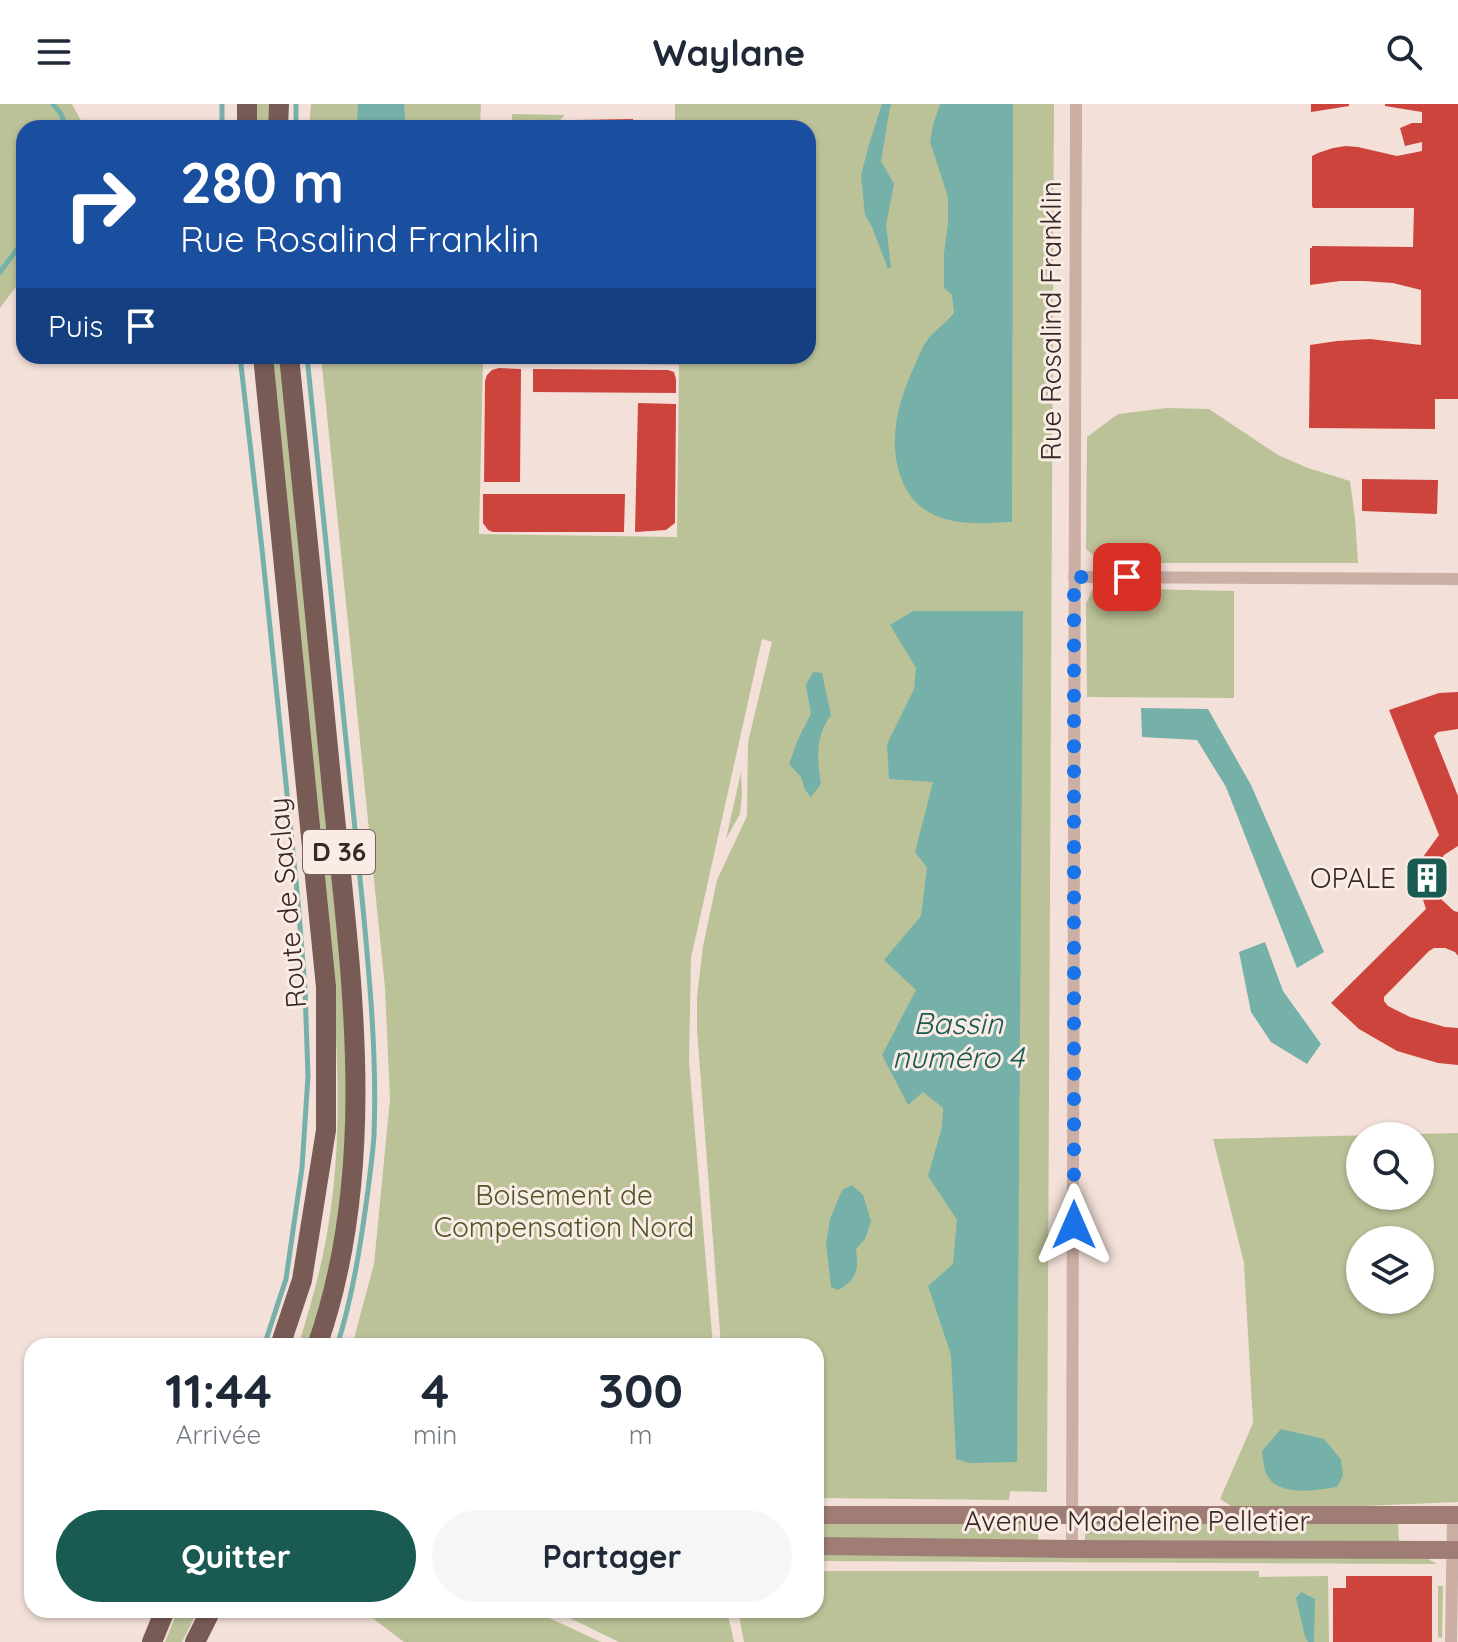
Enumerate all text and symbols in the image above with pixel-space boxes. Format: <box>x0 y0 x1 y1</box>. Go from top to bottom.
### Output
icon: menu <box>32 30 76 74</box>
text: Waylane <box>653 30 805 75</box>
icon: search <box>1382 30 1426 74</box>
text: 280 m <box>180 147 344 217</box>
icon: right <box>48 152 152 256</box>
street label: Rue Rosalind Franklin <box>1033 181 1068 461</box>
text: Rue Rosalind Franklin <box>180 216 540 261</box>
icon: arrive <box>119 304 163 348</box>
text: Puis <box>48 307 103 345</box>
pin <box>1093 543 1161 611</box>
icon: arrive <box>1105 555 1149 599</box>
street label: Route de Saclay <box>260 796 313 1010</box>
road number: D 36 <box>303 830 375 874</box>
building icon: OPALE <box>1403 854 1451 902</box>
place label: OPALE <box>1310 860 1396 895</box>
water label: Bassin numéro 4 <box>892 1004 1026 1076</box>
map controls <box>1346 1122 1434 1314</box>
button: search <box>1346 1122 1434 1210</box>
park label: Boisement de Compensation Nord <box>434 1177 694 1244</box>
position arrow <box>1032 1183 1116 1267</box>
button: layers <box>1346 1226 1434 1314</box>
text: 11:44 <box>165 1360 272 1420</box>
text: 4 <box>421 1360 449 1420</box>
text: 300 <box>598 1360 683 1420</box>
text: Arrivée <box>176 1418 261 1451</box>
text: min <box>413 1418 457 1451</box>
text: m <box>629 1418 652 1451</box>
street label: Avenue Madeleine Pelletier <box>964 1503 1311 1538</box>
button: Quitter <box>56 1510 416 1602</box>
button: Partager <box>432 1510 792 1602</box>

